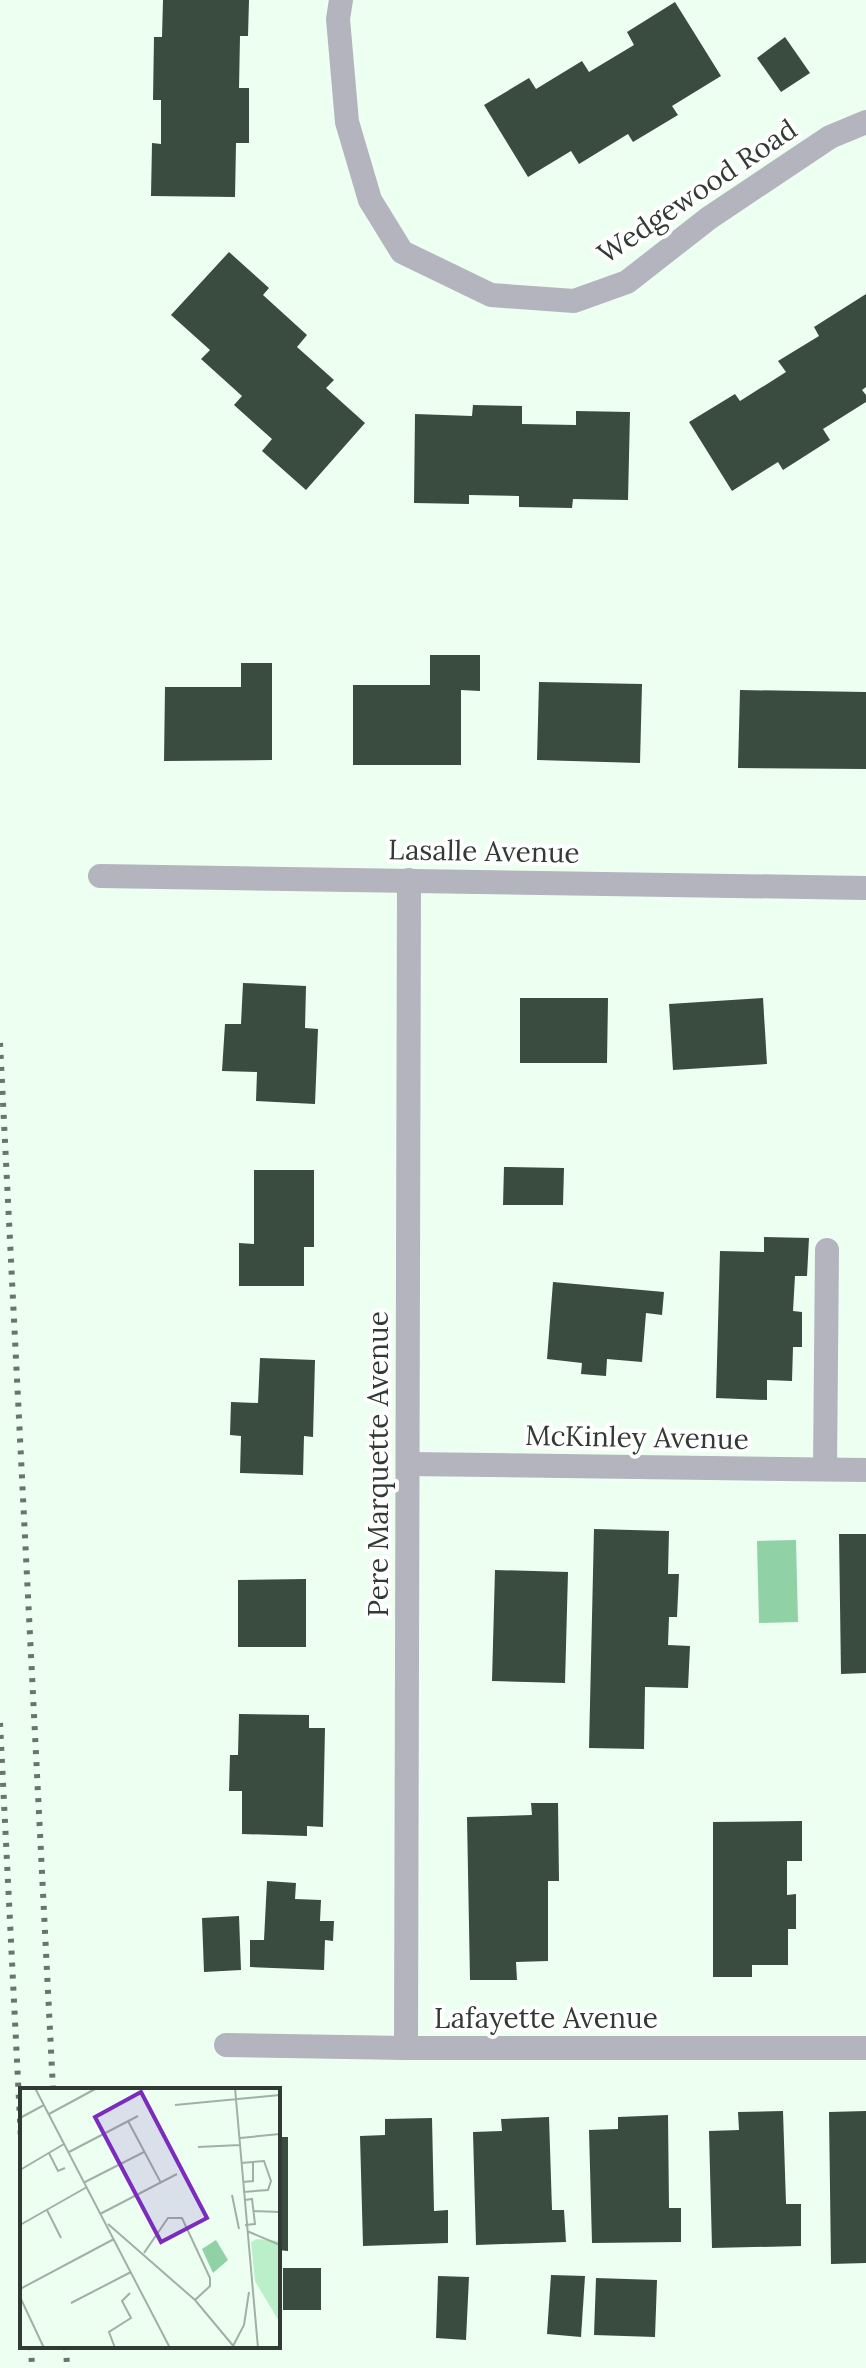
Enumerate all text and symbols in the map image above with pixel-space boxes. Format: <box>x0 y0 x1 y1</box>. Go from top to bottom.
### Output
street label: Wedgewood Road <box>590 111 804 271</box>
street label: Lasalle Avenue <box>388 831 580 871</box>
street label: Pere Marquette Avenue <box>360 1311 396 1617</box>
street label: McKinley Avenue <box>525 1417 749 1457</box>
street label: Lafayette Avenue <box>434 2000 658 2036</box>
inset map <box>20 2088 280 2348</box>

